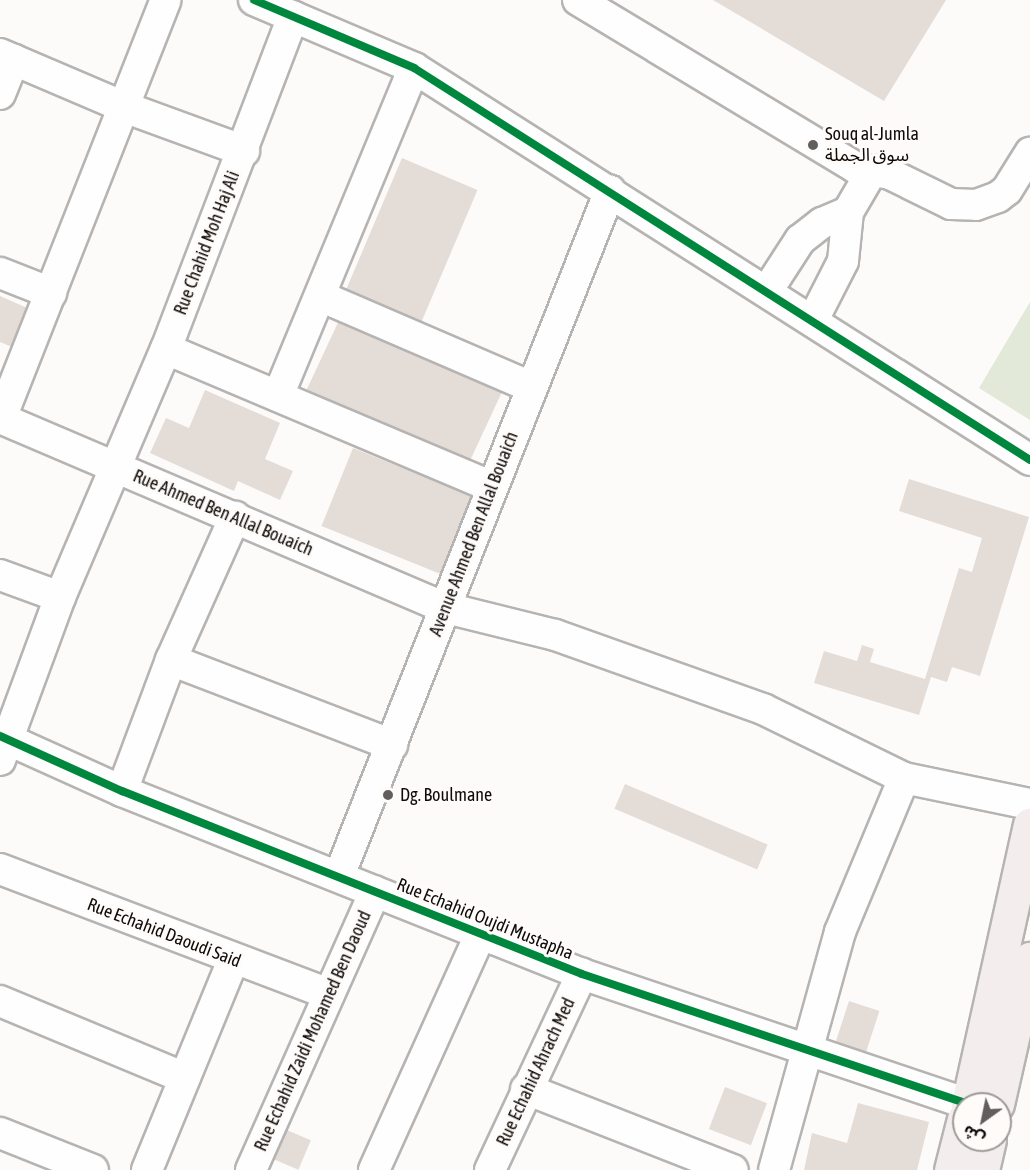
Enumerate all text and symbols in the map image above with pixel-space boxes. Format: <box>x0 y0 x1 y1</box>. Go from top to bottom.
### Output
place label: Souq al-Jumla سوق الجملة <box>825 124 919 166</box>
marker: Souq al-Jumla سوق الجملة <box>806 138 820 152</box>
street label: Rue Chahid Moh Haj Ali <box>170 168 244 318</box>
street label: Avenue Ahmed Ben Allal Bouaich <box>425 429 523 639</box>
street label: Rue Ahmed Ben Allal Bouaich <box>130 465 316 561</box>
place label: Dg. Boulmane <box>400 784 492 806</box>
marker: Dg. Boulmane <box>381 788 395 802</box>
street label: Rue Echahid Oujdi Mustapha <box>394 874 576 964</box>
street label: Rue Echahid Daoudi Said <box>84 894 244 972</box>
street label: Rue Echahid Zaidi Mohamed Ben Daoud <box>250 907 376 1155</box>
street label: Rue Echahid Ahrach Med <box>492 994 580 1150</box>
north arrow <box>952 1092 1012 1152</box>
text: ش <box>959 1122 987 1149</box>

